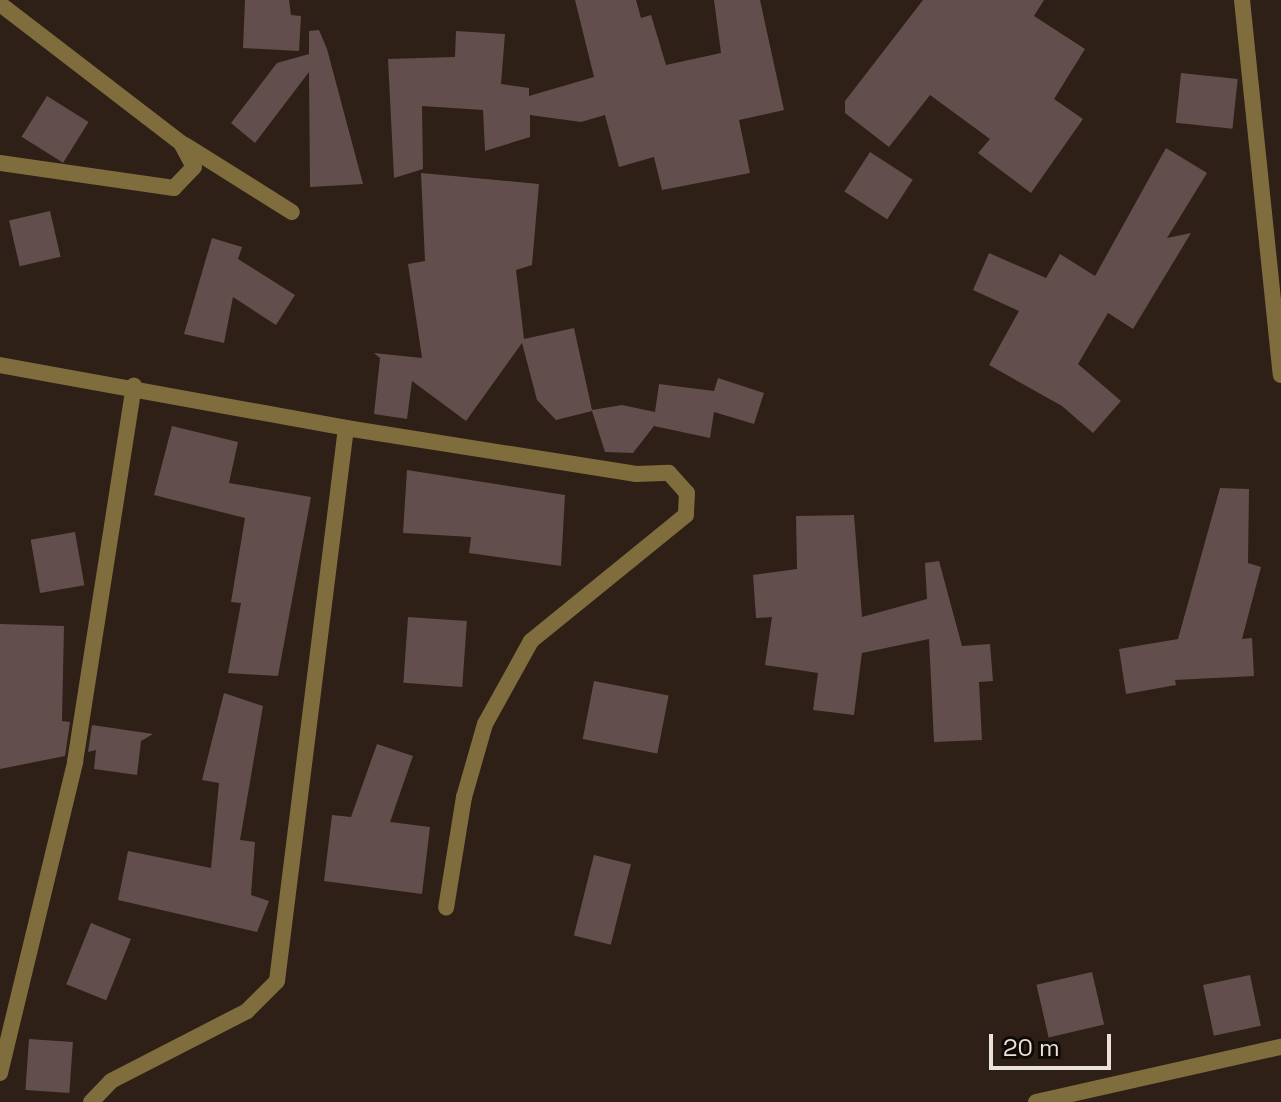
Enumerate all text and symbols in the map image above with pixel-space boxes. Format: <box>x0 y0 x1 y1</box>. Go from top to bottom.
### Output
scale bar <box>993 1018 1115 1068</box>
text: 20 m <box>1003 1032 1060 1063</box>

